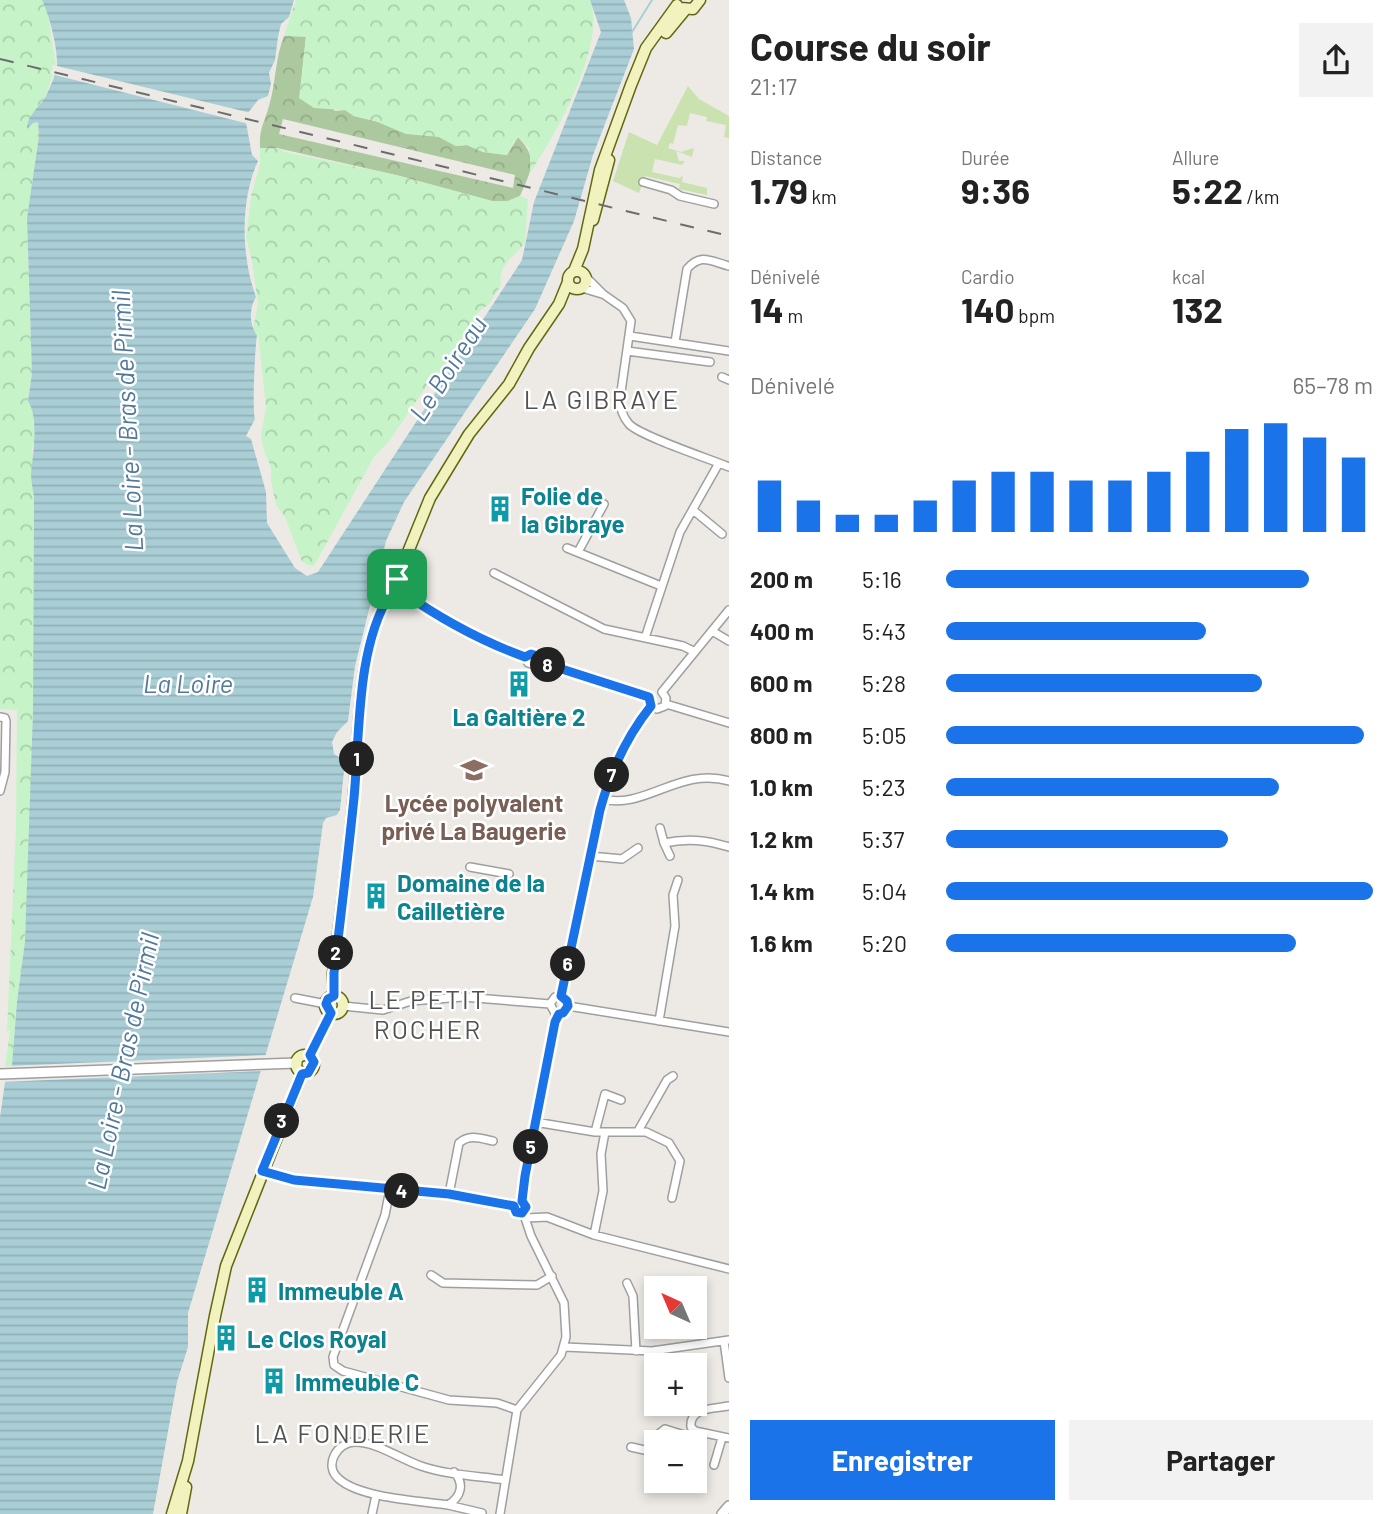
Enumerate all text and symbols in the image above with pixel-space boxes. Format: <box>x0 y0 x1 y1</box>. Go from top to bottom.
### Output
text: Course du soir <box>750 23 991 69</box>
button: share <box>1299 23 1373 97</box>
text: 21:17 <box>750 72 797 100</box>
text: Distance <box>750 146 822 169</box>
text: Durée <box>961 146 1010 169</box>
text: Allure <box>1172 146 1219 169</box>
text: 1.79 <box>750 169 808 211</box>
text: 9:36 <box>961 169 1030 211</box>
text: 5:22 <box>1172 169 1243 211</box>
text: km <box>808 185 837 208</box>
text: /km <box>1243 185 1279 208</box>
text: Dénivelé <box>750 265 820 288</box>
text: Cardio <box>961 265 1015 288</box>
text: kcal <box>1172 265 1205 288</box>
text: 14 <box>750 288 784 330</box>
text: 140 <box>961 288 1015 330</box>
text: 132 <box>1172 288 1223 330</box>
water label: La Loire - Bras de Pirmil <box>104 289 148 552</box>
text: m <box>784 304 803 327</box>
text: bpm <box>1015 304 1055 327</box>
water label: Le Boireau <box>402 310 492 426</box>
text: Dénivelé <box>750 371 835 399</box>
text: 65–78 m <box>1292 371 1373 399</box>
district label: LA GIBRAYE <box>524 383 680 414</box>
place label: Folie de la Gibraye <box>521 481 625 538</box>
building icon: Folie de la Gibraye <box>485 494 515 524</box>
pin <box>367 549 427 609</box>
icon: arrive <box>378 560 416 598</box>
text: 200 m <box>750 565 813 593</box>
text: 5:16 <box>862 565 902 593</box>
text: 400 m <box>750 617 814 645</box>
text: 5:43 <box>862 617 906 645</box>
pin: 8 <box>530 648 566 682</box>
text: 8 <box>542 653 553 676</box>
water label: La Loire <box>143 667 233 698</box>
building icon: La Galtière 2 <box>504 669 534 699</box>
text: 600 m <box>750 669 812 697</box>
text: 5:28 <box>862 669 906 697</box>
place label: La Galtière 2 <box>453 702 585 731</box>
text: 800 m <box>750 721 812 749</box>
text: 5:05 <box>862 721 906 749</box>
pin: 1 <box>340 742 374 776</box>
text: 1 <box>353 747 360 770</box>
school or university icon: Lycée polyvalent privé La Baugerie <box>459 755 489 785</box>
pin: 7 <box>594 758 630 792</box>
text: 7 <box>607 763 616 786</box>
text: 1.0 km <box>750 773 813 801</box>
text: 5:23 <box>862 773 906 801</box>
place label: Lycée polyvalent privé La Baugerie <box>381 788 567 845</box>
text: 1.2 km <box>750 825 813 853</box>
text: 5:37 <box>862 825 904 853</box>
place label: Domaine de la Cailletière <box>397 868 545 925</box>
text: 1.4 km <box>750 877 814 905</box>
text: 5:04 <box>862 877 907 905</box>
building icon: Domaine de la Cailletière <box>361 881 391 911</box>
text: 1.6 km <box>750 929 813 957</box>
text: 5:20 <box>862 929 907 957</box>
water label: La Loire - Bras de Pirmil <box>80 930 164 1192</box>
pin: 2 <box>318 936 354 970</box>
text: 2 <box>330 941 341 964</box>
pin: 6 <box>550 946 586 982</box>
text: 6 <box>562 952 573 975</box>
district label: LE PETIT ROCHER <box>368 983 488 1044</box>
pin: 3 <box>264 1104 300 1138</box>
text: 3 <box>276 1109 287 1132</box>
pin: 5 <box>514 1130 548 1164</box>
text: 5 <box>525 1135 536 1158</box>
pin: 4 <box>384 1174 420 1208</box>
text: 4 <box>396 1179 407 1202</box>
building icon: Immeuble A <box>242 1275 272 1305</box>
place label: Immeuble A <box>278 1276 404 1305</box>
north arrow <box>644 1276 707 1339</box>
map controls <box>644 1276 707 1493</box>
building icon: Le Clos Royal <box>211 1323 241 1353</box>
place label: Le Clos Royal <box>247 1324 387 1353</box>
button: + <box>644 1353 707 1416</box>
building icon: Immeuble C <box>259 1366 289 1396</box>
place label: Immeuble C <box>295 1367 419 1396</box>
district label: LA FONDERIE <box>254 1417 432 1448</box>
button: Enregistrer <box>750 1420 1055 1500</box>
button: Partager <box>1069 1420 1373 1500</box>
button: − <box>644 1430 707 1493</box>

